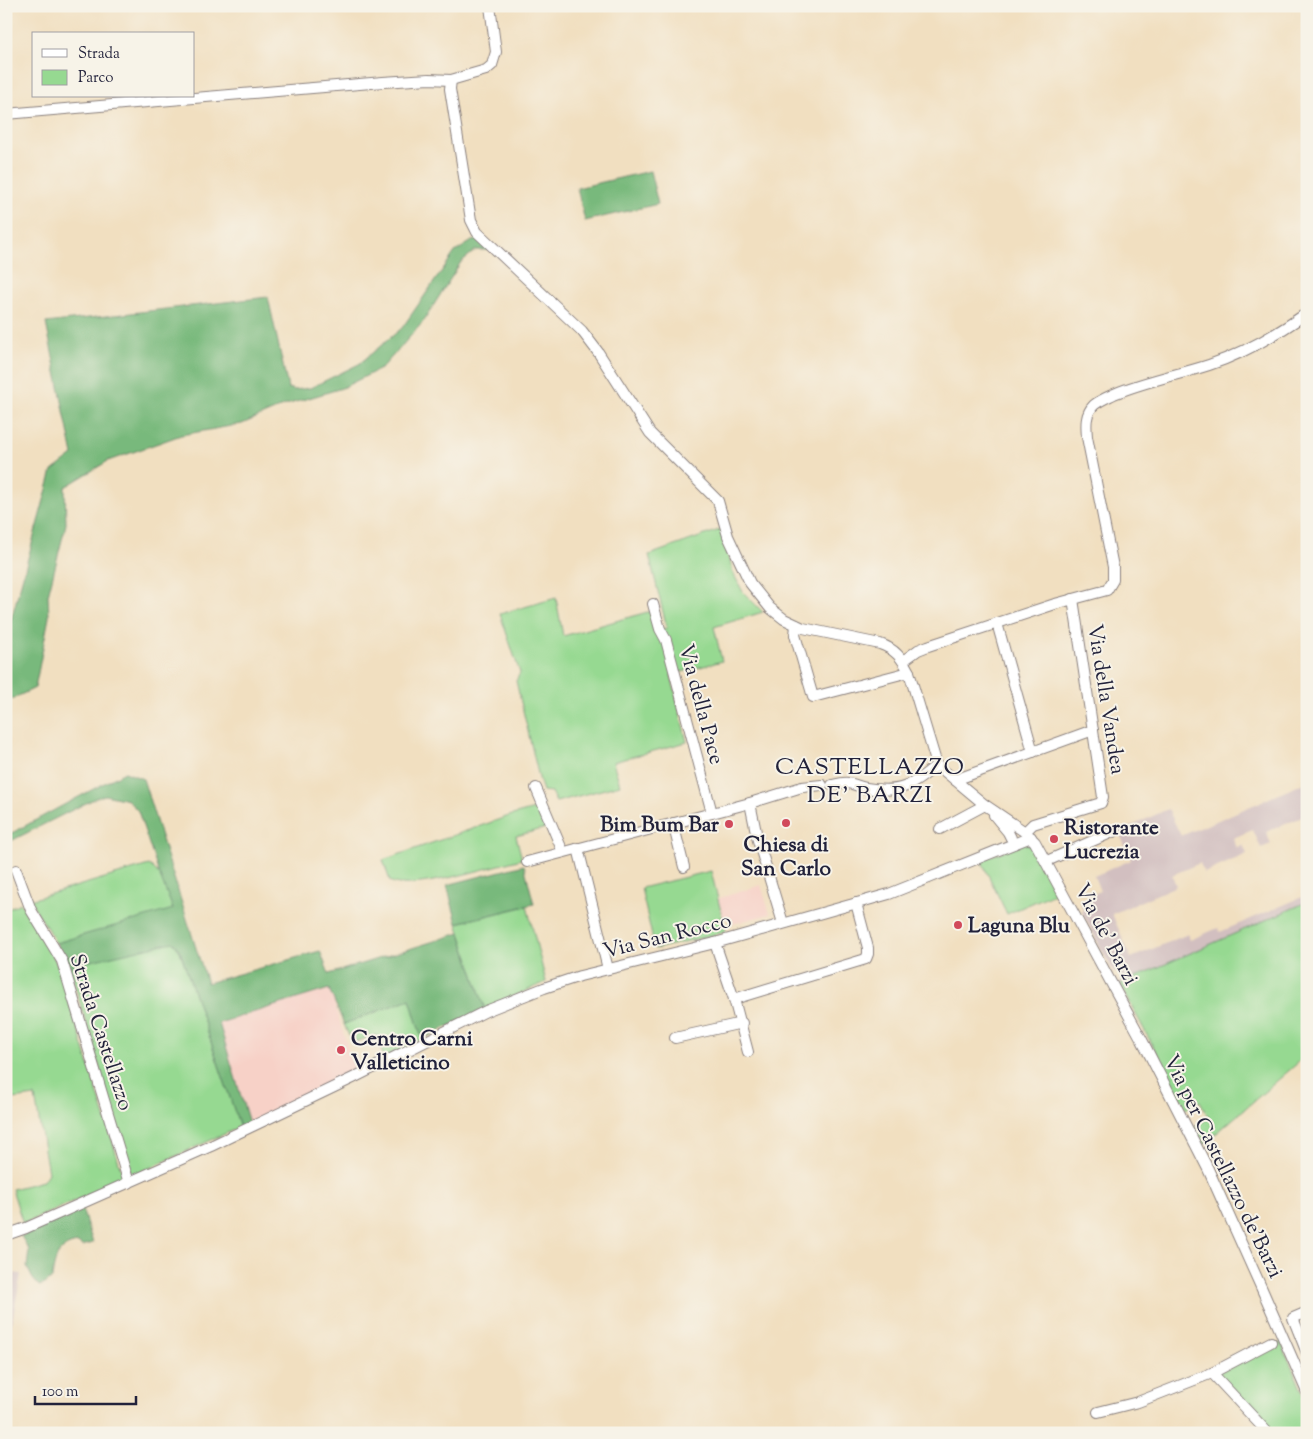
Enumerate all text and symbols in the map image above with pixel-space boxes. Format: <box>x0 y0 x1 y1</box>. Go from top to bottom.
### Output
legend <box>32 32 195 98</box>
text: Strada <box>78 44 120 65</box>
text: Parco <box>78 68 114 89</box>
street label: Via della Vandea <box>1078 622 1132 777</box>
street label: Via della Pace <box>670 641 731 768</box>
district label: CASTELLAZZO DE' BARZI <box>775 751 965 813</box>
place label: Bim Bum Bar <box>600 811 719 841</box>
place label: Ristorante Lucrezia <box>1064 814 1159 868</box>
marker: Chiesa di San Carlo <box>780 817 792 829</box>
marker: Bim Bum Bar <box>723 818 735 830</box>
place label: Chiesa di San Carlo <box>741 831 832 885</box>
marker: Ristorante Lucrezia <box>1048 833 1060 845</box>
street label: Via de' Barzi <box>1066 879 1145 991</box>
street label: Via San Rocco <box>600 906 735 967</box>
place label: Laguna Blu <box>968 912 1071 942</box>
marker: Laguna Blu <box>952 919 964 931</box>
street label: Strada Castellazzo <box>61 950 140 1115</box>
place label: Centro Carni Valleticino <box>351 1025 473 1079</box>
marker: Centro Carni Valleticino <box>335 1044 347 1056</box>
street label: Via per Castellazzo de'Barzi <box>1155 1050 1289 1284</box>
scale bar <box>35 1374 136 1406</box>
text: 100 m <box>42 1382 79 1403</box>

